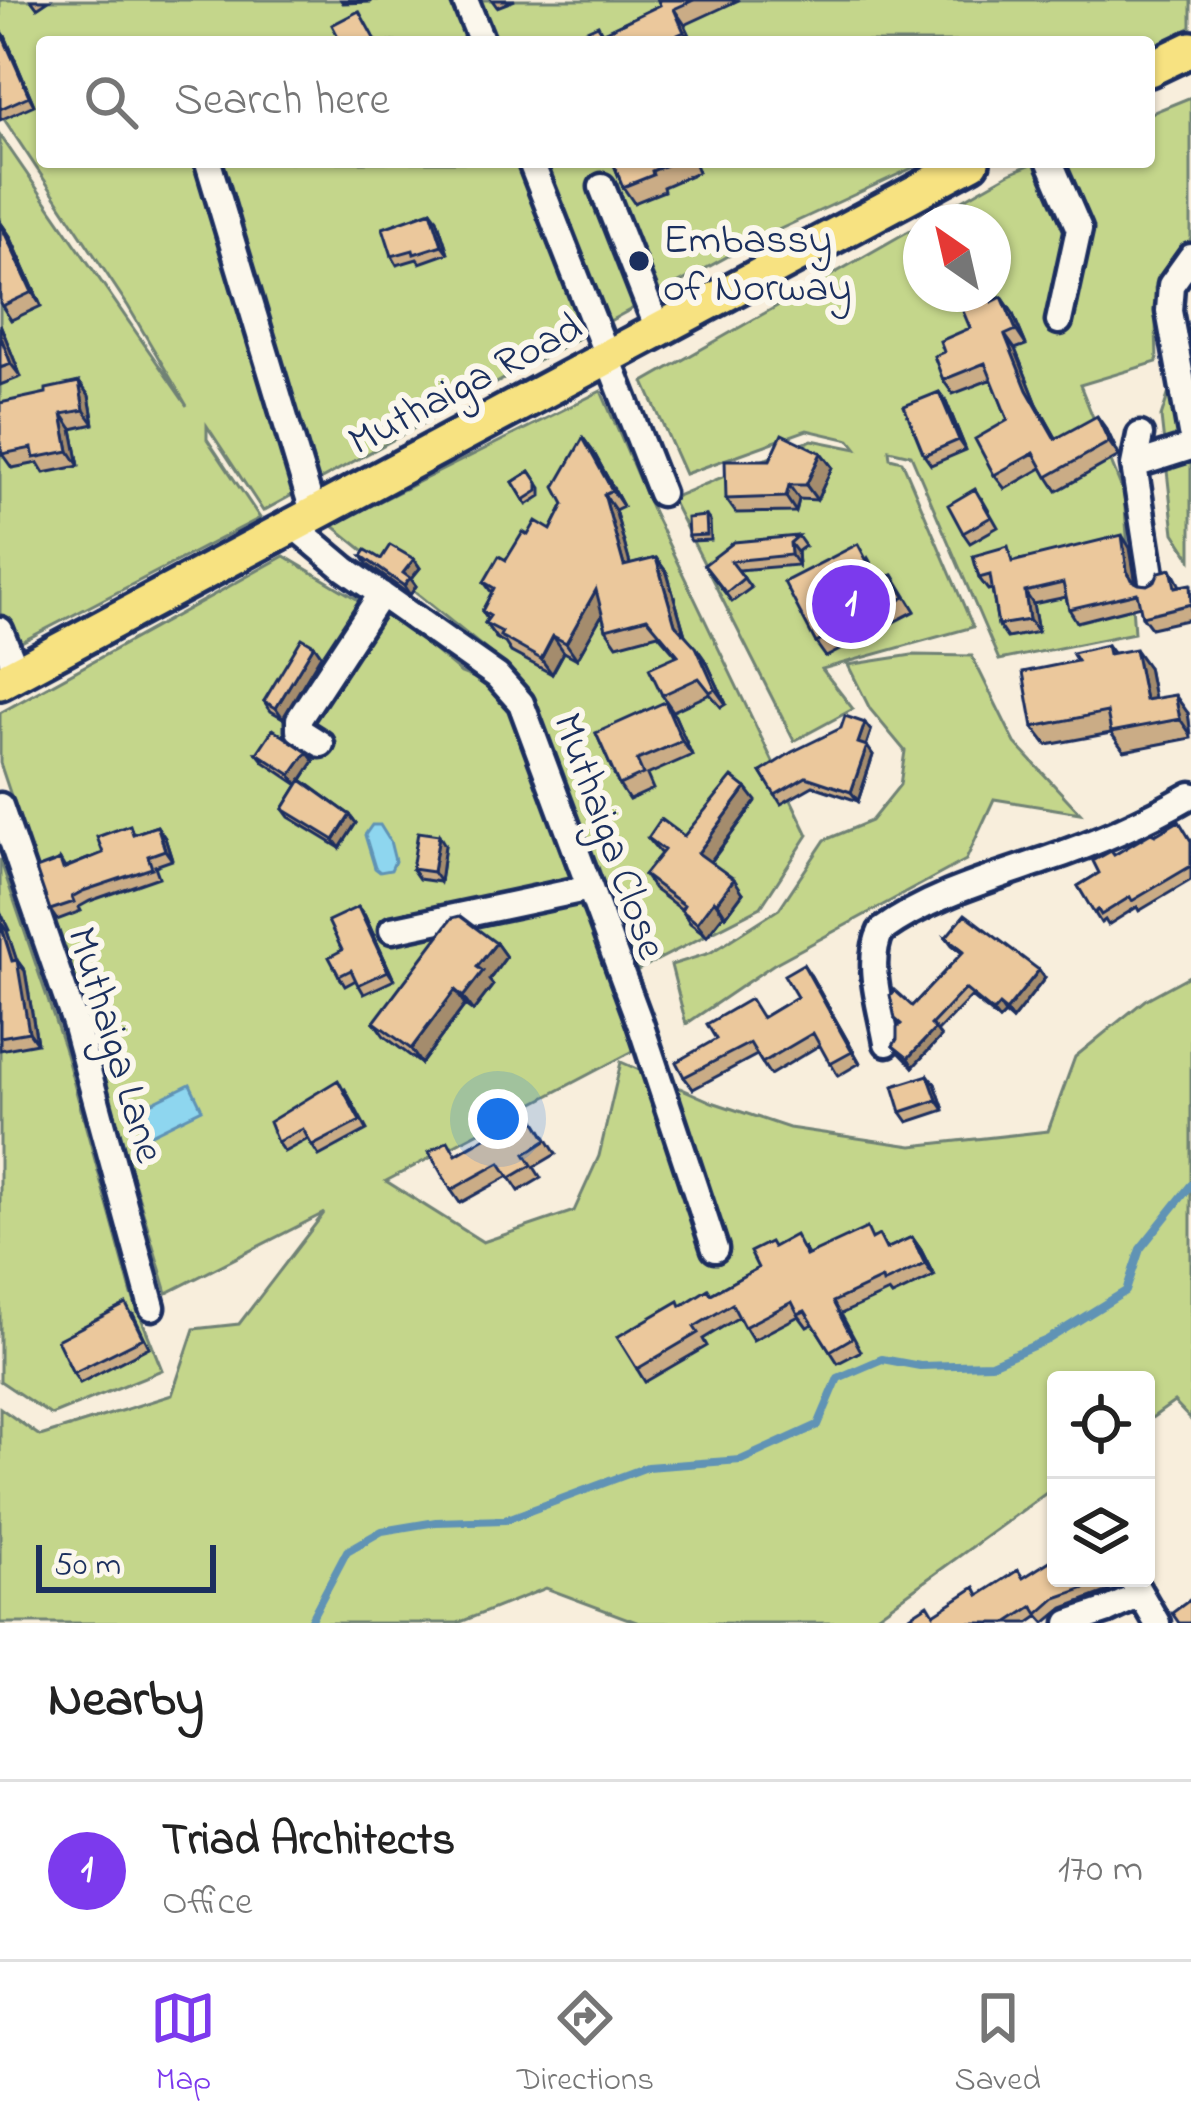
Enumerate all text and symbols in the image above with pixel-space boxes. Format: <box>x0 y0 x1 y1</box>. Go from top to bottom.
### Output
search box <box>36 36 1155 168</box>
icon: search <box>78 69 144 135</box>
text: Search here <box>174 69 390 135</box>
north arrow <box>903 204 1011 312</box>
place label: Embassy of Norway <box>663 211 852 320</box>
marker: Embassy of Norway <box>626 248 652 274</box>
street label: Muthaiga Road <box>338 299 594 473</box>
pin: 1 <box>812 559 890 649</box>
street label: Muthaiga Close <box>535 705 681 968</box>
street label: Muthaiga Lane <box>49 920 179 1171</box>
your location <box>468 1089 528 1149</box>
map controls <box>1047 1371 1155 1587</box>
button: locate <box>1047 1371 1155 1479</box>
button: layers <box>1047 1479 1155 1587</box>
scale bar <box>36 1539 216 1592</box>
text: 50 m <box>54 1542 121 1590</box>
text: Nearby <box>48 1664 204 1739</box>
text: Triad Architects <box>162 1809 455 1875</box>
text: 1 <box>81 1842 93 1899</box>
text: 170 m <box>1058 1842 1143 1899</box>
text: Office <box>162 1875 252 1932</box>
tab: Map <box>150 1985 216 2105</box>
tab: Directions <box>517 1985 654 2105</box>
tab: Saved <box>955 1985 1041 2105</box>

